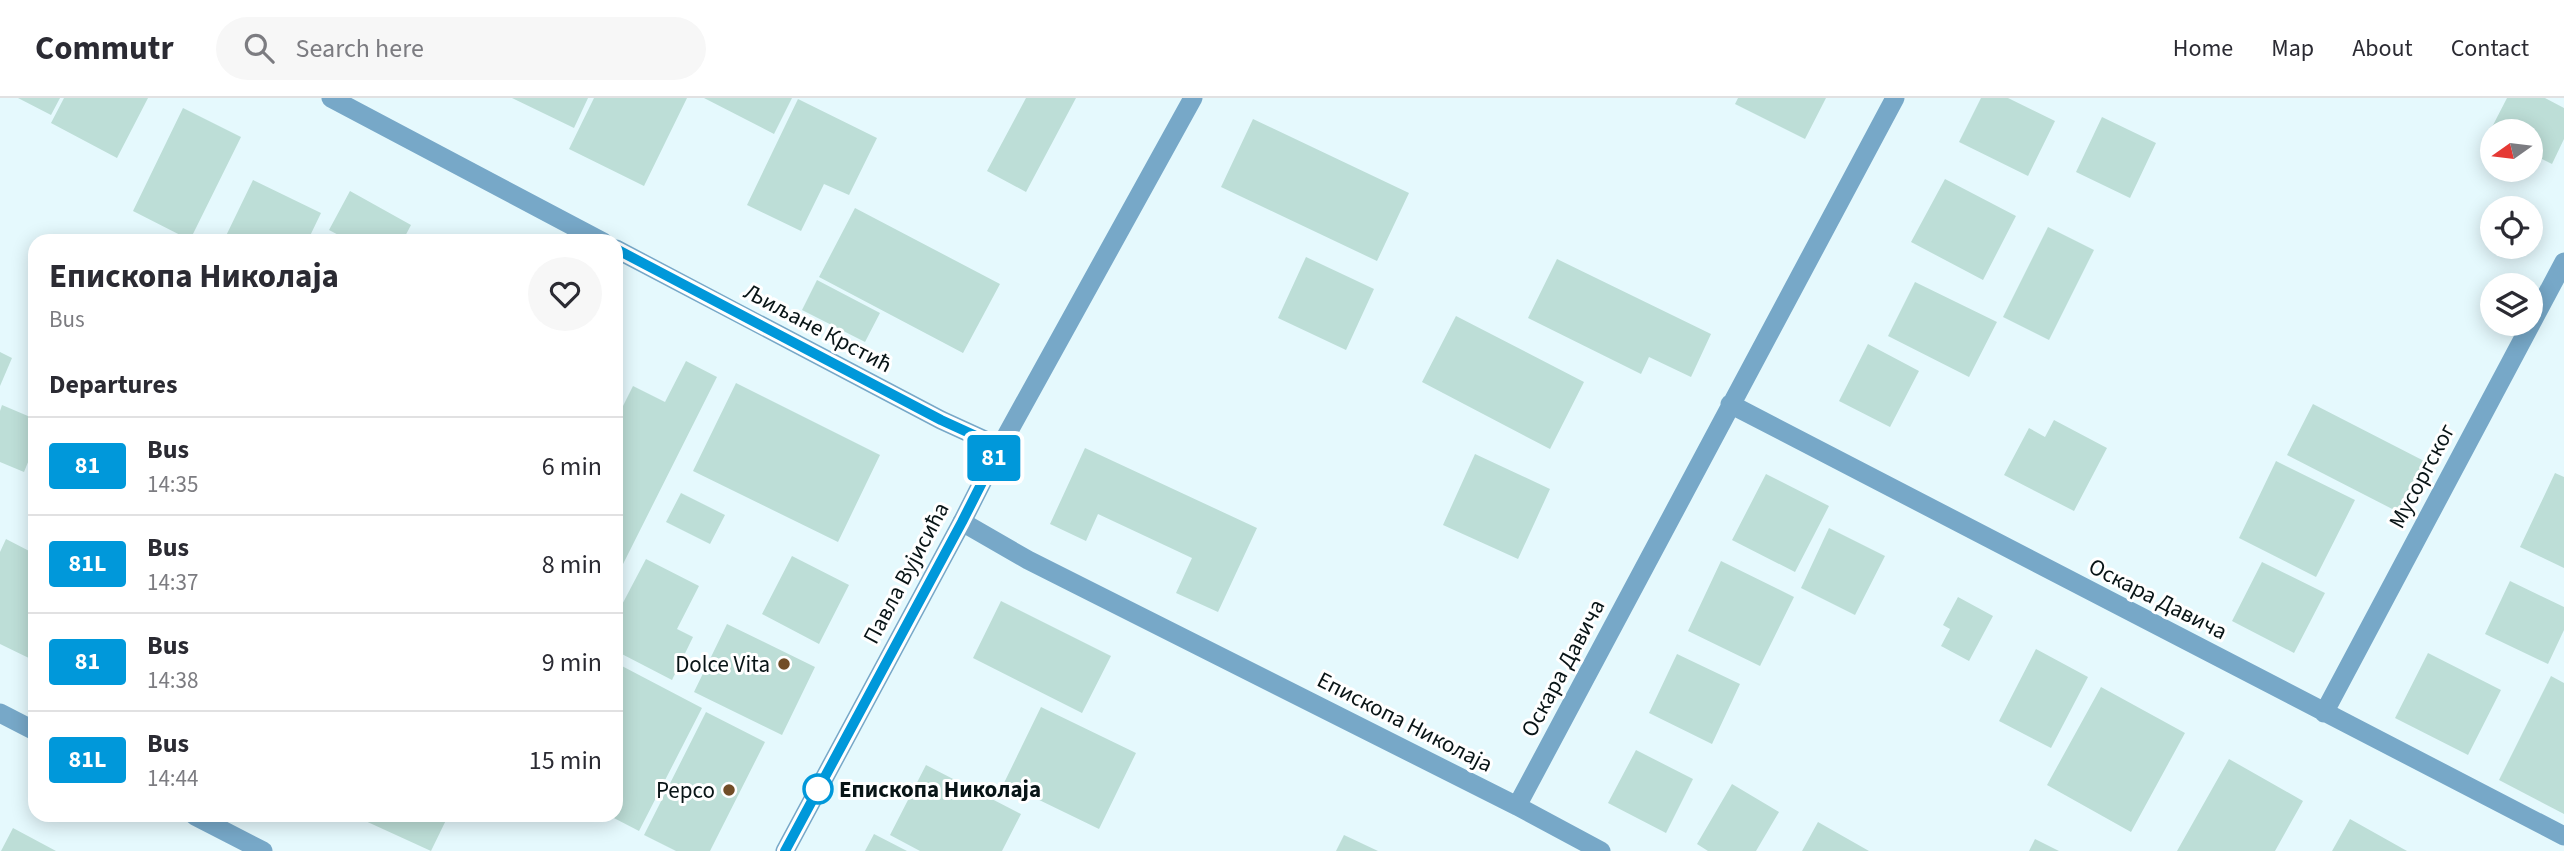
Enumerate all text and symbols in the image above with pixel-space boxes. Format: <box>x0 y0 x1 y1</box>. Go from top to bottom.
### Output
search box <box>216 17 706 80</box>
text: Commutr <box>35 25 174 72</box>
icon: search <box>240 29 278 67</box>
text: Search here <box>296 30 424 67</box>
text: Home <box>2173 31 2233 66</box>
text: Map <box>2271 31 2314 66</box>
text: About <box>2352 31 2413 66</box>
text: Contact <box>2451 31 2529 66</box>
north arrow <box>2480 119 2543 182</box>
map controls <box>2480 119 2543 336</box>
button: locate <box>2480 196 2543 259</box>
text: Епископа Николаја <box>49 253 339 300</box>
button: heart <box>528 257 602 331</box>
button: layers <box>2480 273 2543 336</box>
street label: Љиљане Крстић <box>738 275 898 381</box>
text: Bus <box>49 303 85 336</box>
text: Departures <box>49 366 177 403</box>
street label: Мусоргског <box>2381 418 2463 534</box>
text: Bus <box>147 431 189 468</box>
line badge: 81 <box>962 435 1026 481</box>
text: 81 <box>981 440 1007 475</box>
text: 81 <box>75 448 100 483</box>
text: 6 min <box>542 448 602 485</box>
text: 14:35 <box>147 468 198 501</box>
street label: Павла Вујисића <box>855 496 957 650</box>
text: Bus <box>147 529 189 566</box>
text: 81L <box>69 546 106 581</box>
text: 8 min <box>542 546 602 583</box>
street label: Оскара Давича <box>2083 550 2233 648</box>
text: 14:37 <box>147 566 198 599</box>
street label: Оскара Давича <box>1513 593 1613 743</box>
text: Bus <box>147 627 189 664</box>
text: 81 <box>75 644 100 679</box>
text: 9 min <box>542 644 602 681</box>
place label: Dolce Vita <box>675 648 770 681</box>
marker: Dolce Vita <box>776 656 792 672</box>
street label: Епископа Николаја <box>1311 663 1499 781</box>
text: 14:38 <box>147 664 198 697</box>
text: Bus <box>147 725 189 762</box>
text: 81L <box>69 742 106 777</box>
text: 15 min <box>529 742 602 779</box>
text: 14:44 <box>147 762 198 795</box>
place label: Епископа Николаја <box>839 773 1041 806</box>
place label: Pepco <box>656 774 715 807</box>
marker: Епископа Николаја <box>803 774 833 804</box>
marker: Pepco <box>721 782 737 798</box>

